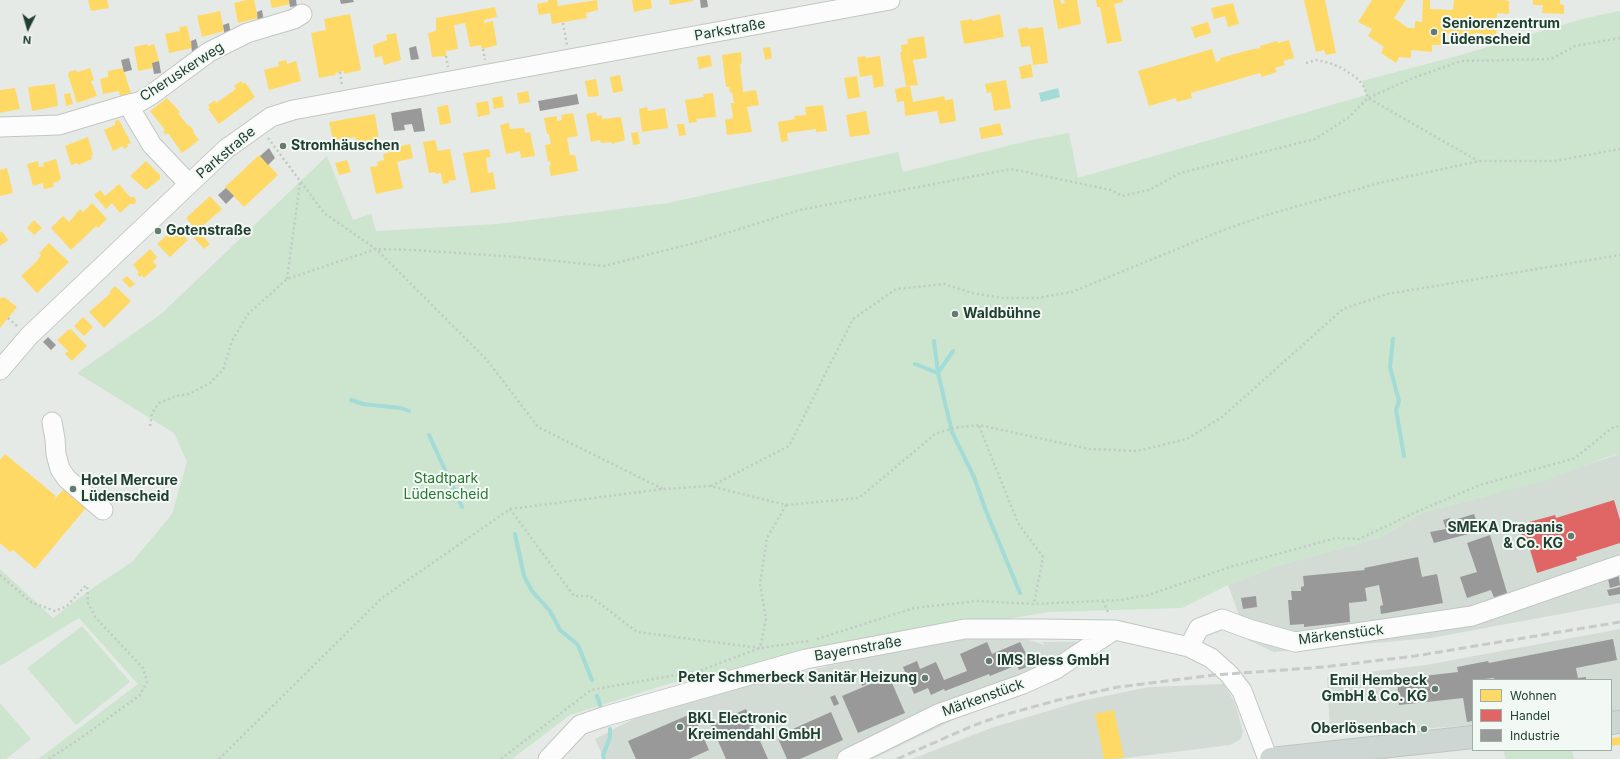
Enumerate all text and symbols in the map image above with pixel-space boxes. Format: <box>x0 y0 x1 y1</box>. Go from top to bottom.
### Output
north arrow <box>8 8 48 48</box>
street label: Parkstraße <box>693 15 767 45</box>
place label: Seniorenzentrum Lüdenscheid <box>1442 16 1560 48</box>
marker: Seniorenzentrum Lüdenscheid <box>1429 27 1439 37</box>
text: N <box>22 33 32 47</box>
street label: Cheruskerweg <box>137 39 227 105</box>
street label: Parkstraße <box>193 123 259 183</box>
place label: Stromhäuschen <box>291 138 399 154</box>
marker: Stromhäuschen <box>278 141 288 151</box>
place label: Gotenstraße <box>166 223 251 239</box>
marker: Gotenstraße <box>153 226 163 236</box>
place label: Waldbühne <box>963 306 1041 322</box>
marker: Waldbühne <box>950 309 960 319</box>
park label: Stadtpark Lüdenscheid <box>404 471 488 504</box>
place label: Hotel Mercure Lüdenscheid <box>81 473 178 506</box>
marker: Hotel Mercure Lüdenscheid <box>68 484 78 494</box>
place label: SMEKA Draganis & Co. KG <box>1447 520 1563 552</box>
marker: SMEKA Draganis & Co. KG <box>1566 531 1576 541</box>
street label: Märkenstück <box>1297 621 1385 649</box>
street label: Bayernstraße <box>813 633 903 665</box>
place label: IMS Bless GmbH <box>997 653 1109 669</box>
marker: IMS Bless GmbH <box>984 656 994 666</box>
place label: Peter Schmerbeck Sanitär Heizung <box>678 670 917 686</box>
marker: Peter Schmerbeck Sanitär Heizung <box>920 673 930 683</box>
place label: Emil Hembeck GmbH & Co. KG <box>1321 673 1427 706</box>
street label: Märkenstück <box>940 675 1026 721</box>
legend <box>1472 679 1612 751</box>
marker: Emil Hembeck GmbH & Co. KG <box>1430 684 1440 694</box>
text: Wohnen <box>1510 688 1557 703</box>
text: Handel <box>1510 708 1550 723</box>
place label: BKL Electronic Kreimendahl GmbH <box>688 711 821 744</box>
place label: Oberlösenbach <box>1311 721 1416 737</box>
marker: BKL Electronic Kreimendahl GmbH <box>675 722 685 732</box>
marker: Oberlösenbach <box>1419 724 1429 734</box>
text: Industrie <box>1510 728 1560 743</box>

